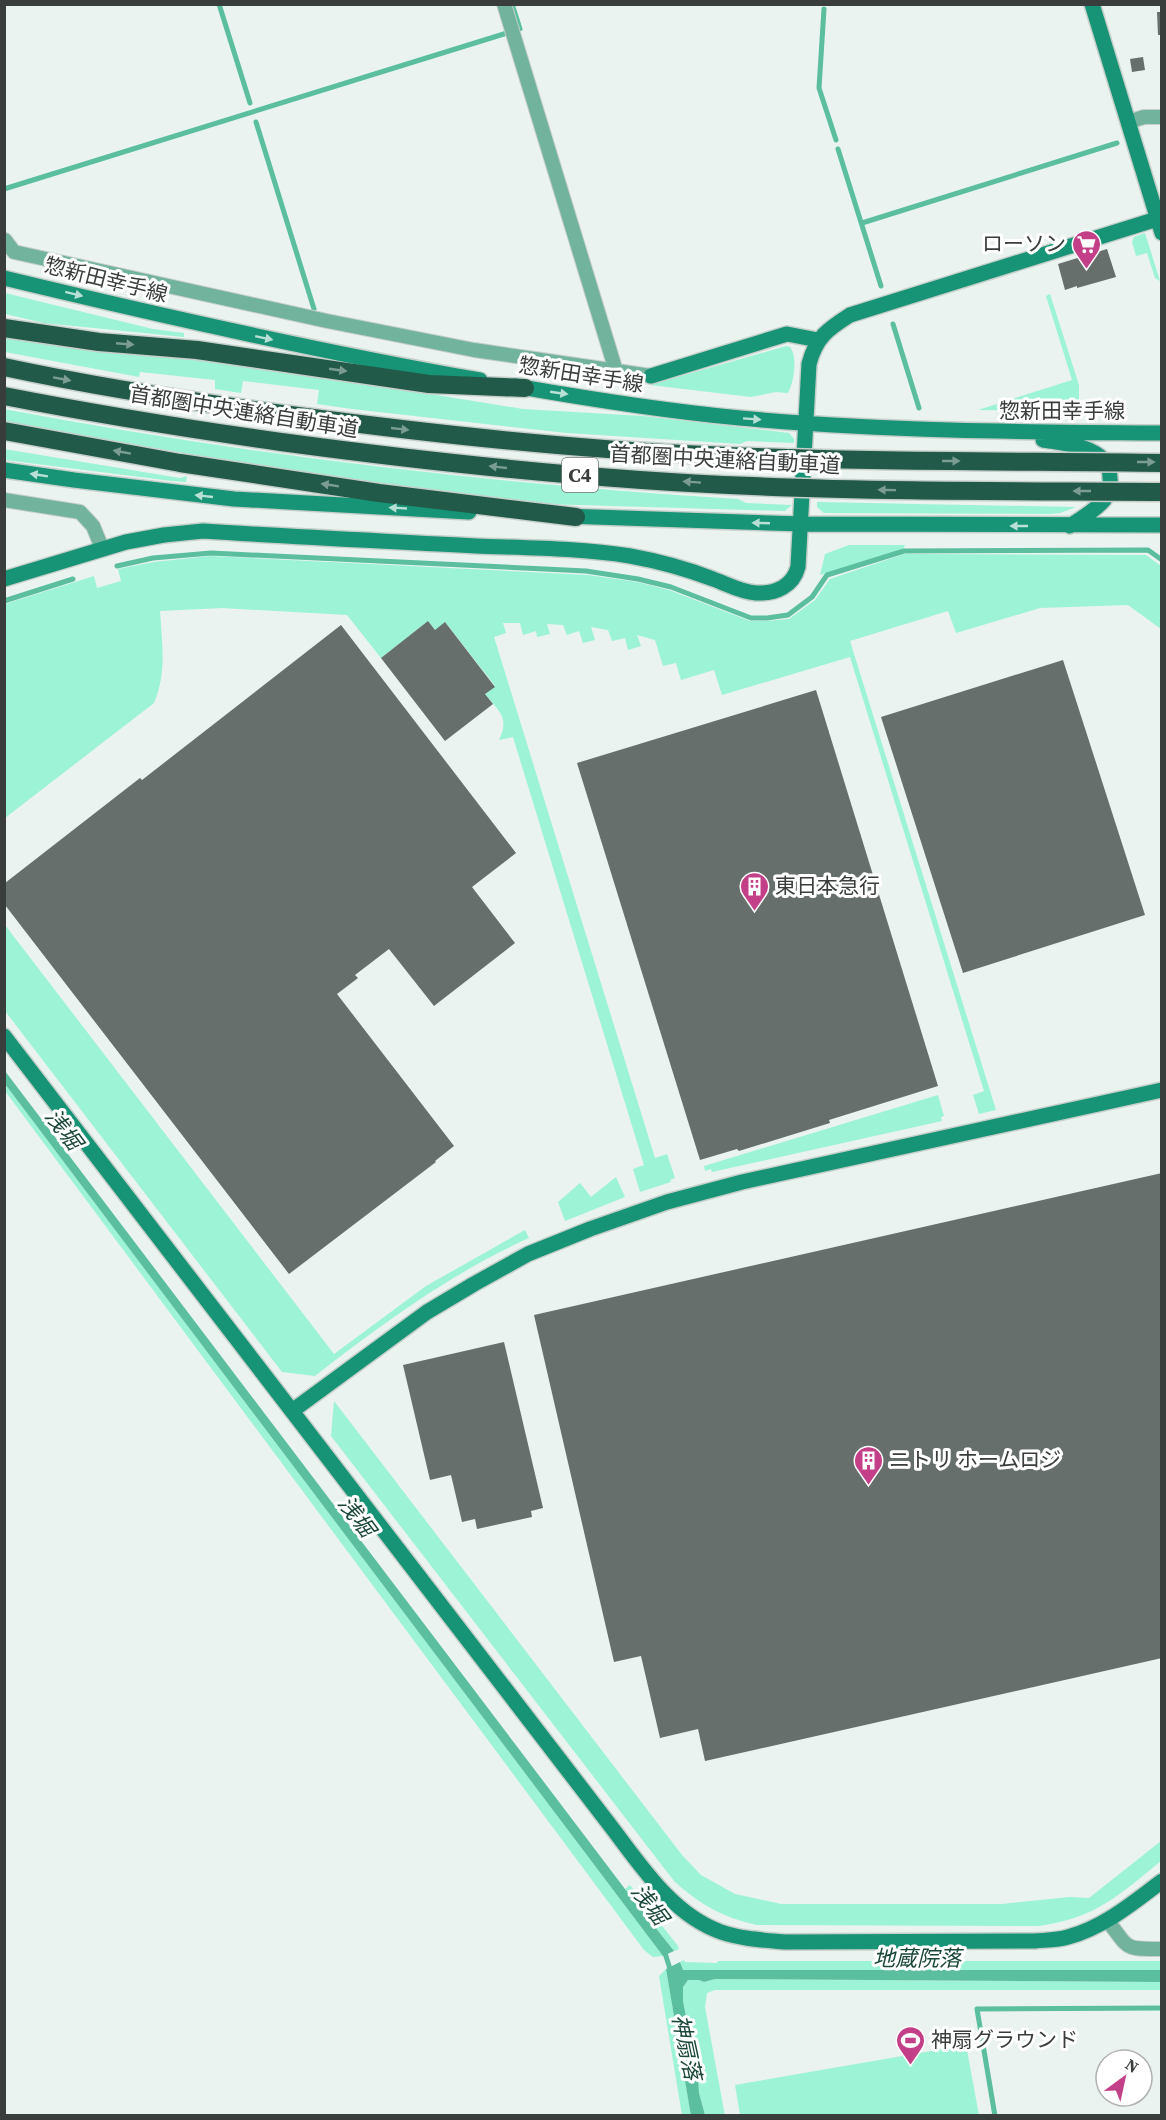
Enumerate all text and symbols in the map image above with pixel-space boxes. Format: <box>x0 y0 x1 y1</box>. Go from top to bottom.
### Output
supermarket icon: ローソン <box>1071 228 1103 270</box>
place label: ローソン <box>982 229 1066 258</box>
street label: 惣新田幸手線 <box>41 250 171 309</box>
one-way arrow <box>64 290 83 300</box>
one-way arrow <box>254 334 273 343</box>
one-way arrow <box>115 340 134 349</box>
street label: 惣新田幸手線 <box>517 350 646 399</box>
one-way arrow <box>328 365 347 374</box>
one-way arrow <box>53 374 72 383</box>
street label: 首都圏中央連絡自動車道 <box>128 379 360 444</box>
one-way arrow <box>549 388 568 397</box>
street label: 惣新田幸手線 <box>999 396 1125 425</box>
one-way arrow <box>742 414 761 424</box>
one-way arrow <box>391 424 410 434</box>
street label: 首都圏中央連絡自動車道 <box>609 439 841 480</box>
one-way arrow <box>113 448 132 457</box>
one-way arrow <box>941 456 960 466</box>
one-way arrow <box>1136 457 1155 467</box>
road number: C4 <box>562 458 598 492</box>
one-way arrow <box>488 462 507 472</box>
one-way arrow <box>30 470 49 479</box>
one-way arrow <box>683 478 702 487</box>
one-way arrow <box>320 481 339 490</box>
one-way arrow <box>878 485 897 494</box>
one-way arrow <box>1073 486 1092 496</box>
one-way arrow <box>194 491 213 501</box>
one-way arrow <box>389 504 408 513</box>
one-way arrow <box>752 518 771 527</box>
one-way arrow <box>1010 521 1029 531</box>
building icon: 東日本急行 <box>738 870 770 912</box>
place label: 東日本急行 <box>775 871 880 900</box>
water label: 浅堀 <box>39 1102 91 1158</box>
building icon: ニトリ ホームロジ <box>852 1444 884 1486</box>
place label: ニトリ ホームロジ <box>889 1445 1061 1474</box>
water label: 浅堀 <box>332 1489 384 1545</box>
water label: 浅堀 <box>625 1877 677 1933</box>
water label: 地蔵院落 <box>873 1943 964 1973</box>
water label: 神扇落 <box>665 2012 709 2085</box>
sports icon: 神扇グラウンド <box>894 2024 926 2066</box>
place label: 神扇グラウンド <box>931 2025 1078 2054</box>
north arrow <box>1094 2048 1154 2108</box>
text: N <box>1121 2053 1143 2078</box>

